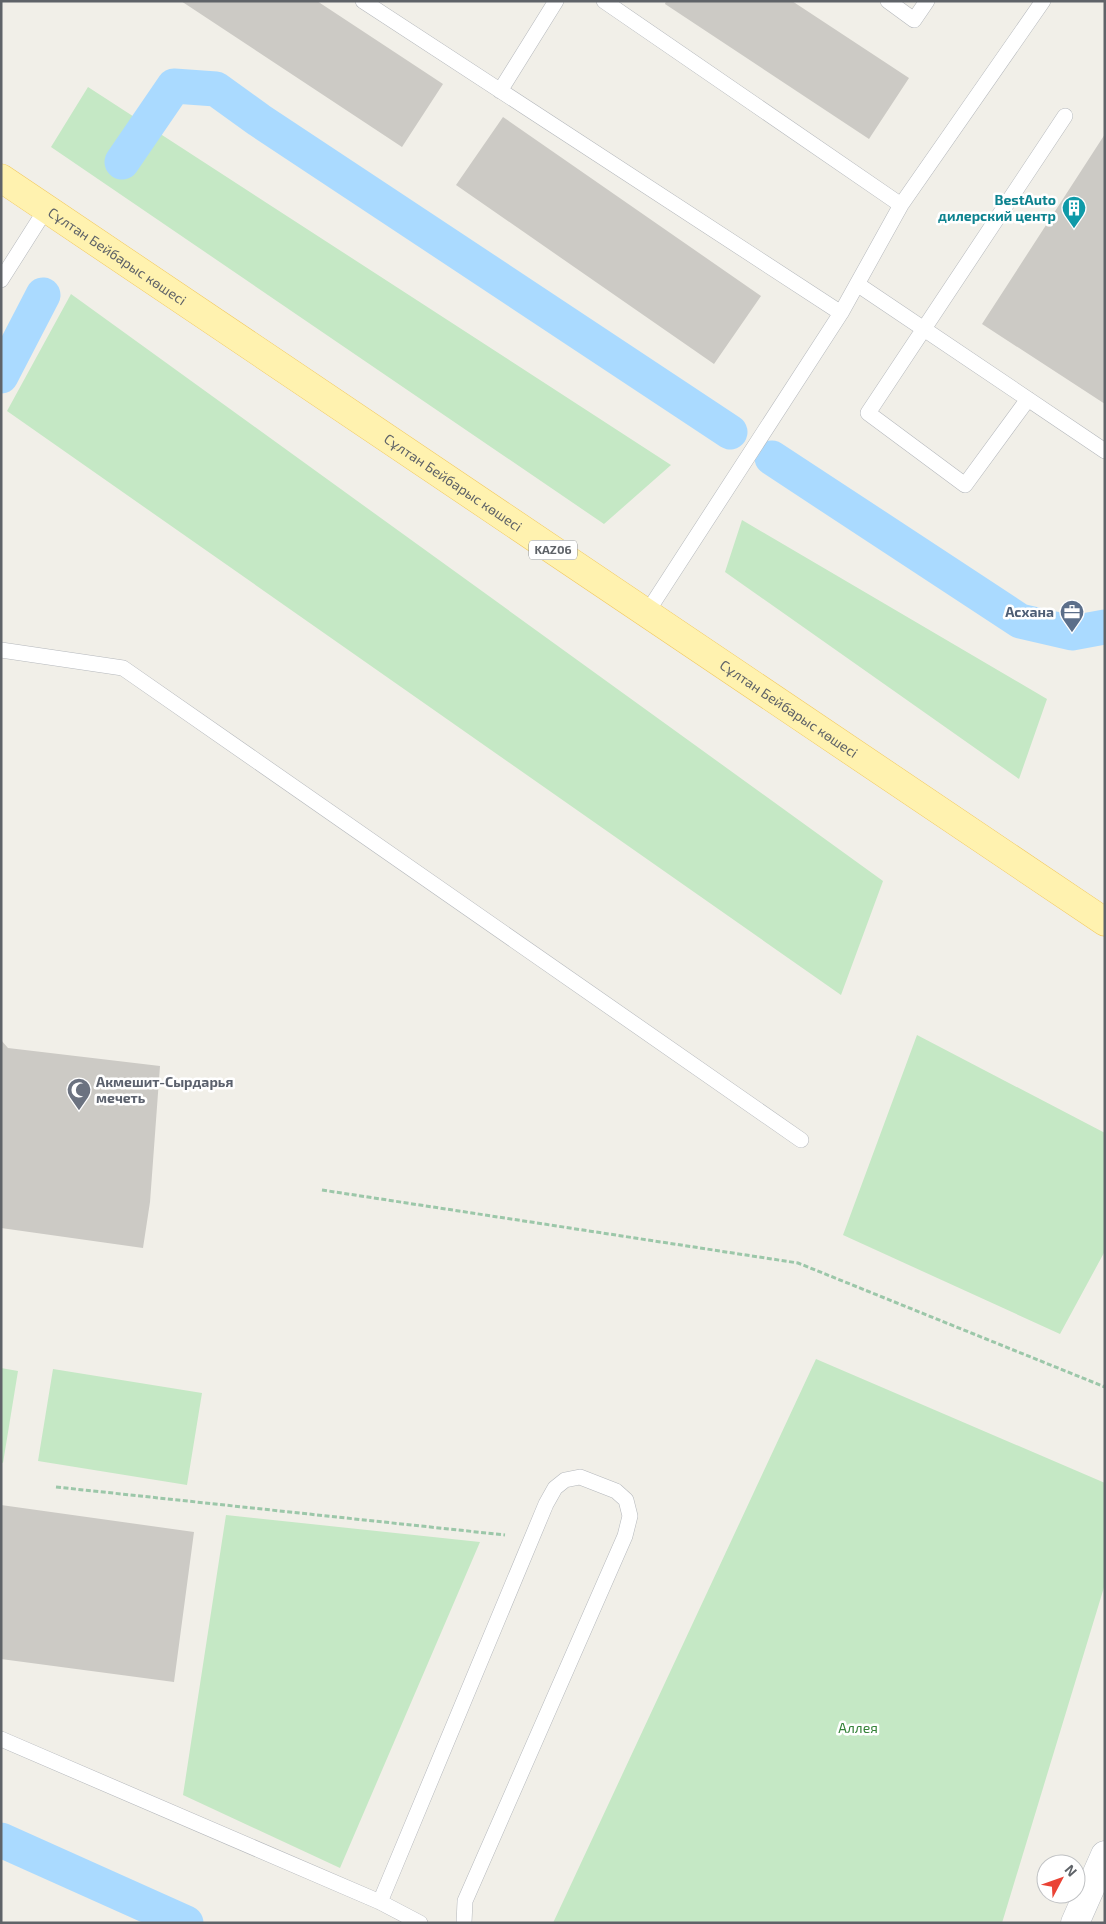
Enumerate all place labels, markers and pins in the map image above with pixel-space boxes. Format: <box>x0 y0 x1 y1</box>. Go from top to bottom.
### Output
place label: BestAuto дилерский центр <box>938 191 1056 224</box>
building icon: BestAuto дилерский центр <box>1061 195 1087 229</box>
office icon: Асхана <box>1059 599 1085 633</box>
place label: Асхана <box>1005 603 1054 620</box>
place label: Акмешит-Сырдарья мечеть <box>96 1073 233 1106</box>
mosque icon: Акмешит-Сырдарья мечеть <box>66 1077 92 1111</box>

